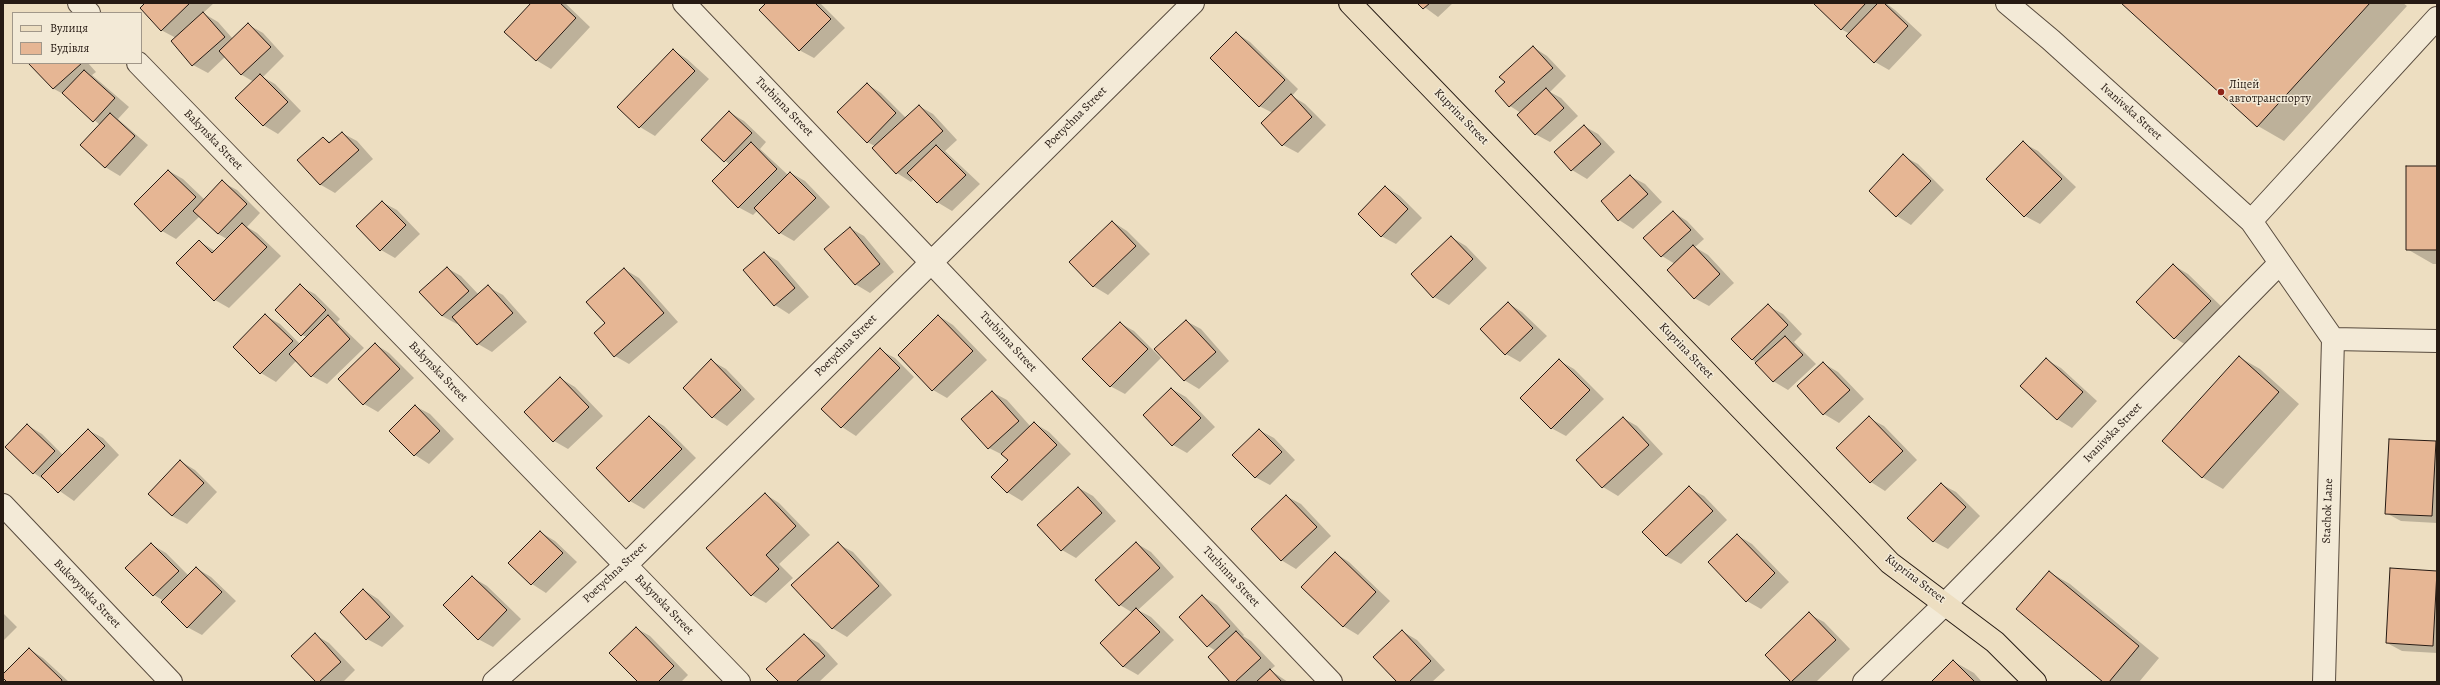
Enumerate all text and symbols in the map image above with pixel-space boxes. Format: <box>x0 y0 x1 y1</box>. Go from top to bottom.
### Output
legend <box>12 12 142 64</box>
text: Вулиця <box>50 20 88 36</box>
text: Будівля <box>50 40 89 56</box>
street label: Turbinna Street <box>752 74 816 140</box>
place label: Ліцей автотранспорту <box>2229 78 2311 106</box>
street label: Ivanivska Street <box>2097 81 2165 143</box>
street label: Poetychna Street <box>1042 84 1110 152</box>
street label: Kuprina Street <box>1431 86 1491 148</box>
marker: Ліцей автотранспорту <box>2216 87 2226 97</box>
street label: Bakynska Street <box>180 107 246 173</box>
street label: Turbinna Street <box>976 309 1040 375</box>
street label: Poetychna Street <box>812 312 880 380</box>
street label: Kuprina Street <box>1656 320 1716 382</box>
street label: Bakynska Street <box>405 339 471 405</box>
street label: Ivanivska Street <box>2081 400 2145 466</box>
street label: Stachok Lane <box>2320 478 2336 544</box>
street label: Poetychna Street <box>580 540 650 606</box>
street label: Turbinna Street <box>1199 544 1263 610</box>
street label: Kuprina Street <box>1882 552 1948 606</box>
street label: Bukovynska Street <box>50 556 124 632</box>
street label: Bakynska Street <box>631 572 697 638</box>

